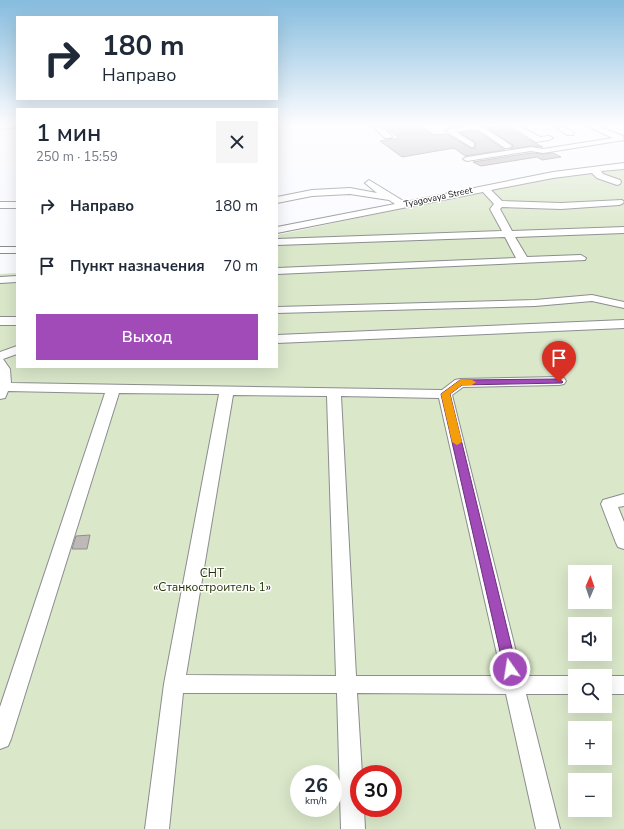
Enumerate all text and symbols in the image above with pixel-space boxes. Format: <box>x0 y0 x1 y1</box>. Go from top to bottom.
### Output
text: 180 m <box>102 27 185 65</box>
icon: right <box>36 32 88 84</box>
text: Направо <box>102 63 176 87</box>
text: 1 мин <box>36 117 101 149</box>
button: close <box>216 121 258 163</box>
text: 250 m · 15:59 <box>36 148 118 166</box>
street label: Tyagovaya Street <box>403 184 474 210</box>
icon: right <box>36 195 58 217</box>
text: Направо <box>70 196 134 216</box>
text: 180 m <box>214 196 258 216</box>
icon: arrive <box>36 255 58 277</box>
text: Пункт назначения <box>70 256 205 276</box>
text: 70 m <box>223 256 258 276</box>
button: Выход <box>36 314 258 360</box>
pin <box>542 341 576 382</box>
icon: arrive <box>548 347 570 369</box>
park label: СНТ «Станкостроитель 1» <box>153 565 271 595</box>
north arrow <box>568 565 612 609</box>
map controls <box>568 565 612 817</box>
button: sound <box>568 617 612 661</box>
position arrow <box>489 648 531 690</box>
button: search <box>568 669 612 713</box>
button: + <box>568 721 612 765</box>
speed limit sign: 30 <box>350 765 402 817</box>
text: 26 <box>304 772 328 799</box>
button: − <box>568 773 612 817</box>
text: km/h <box>305 794 327 808</box>

